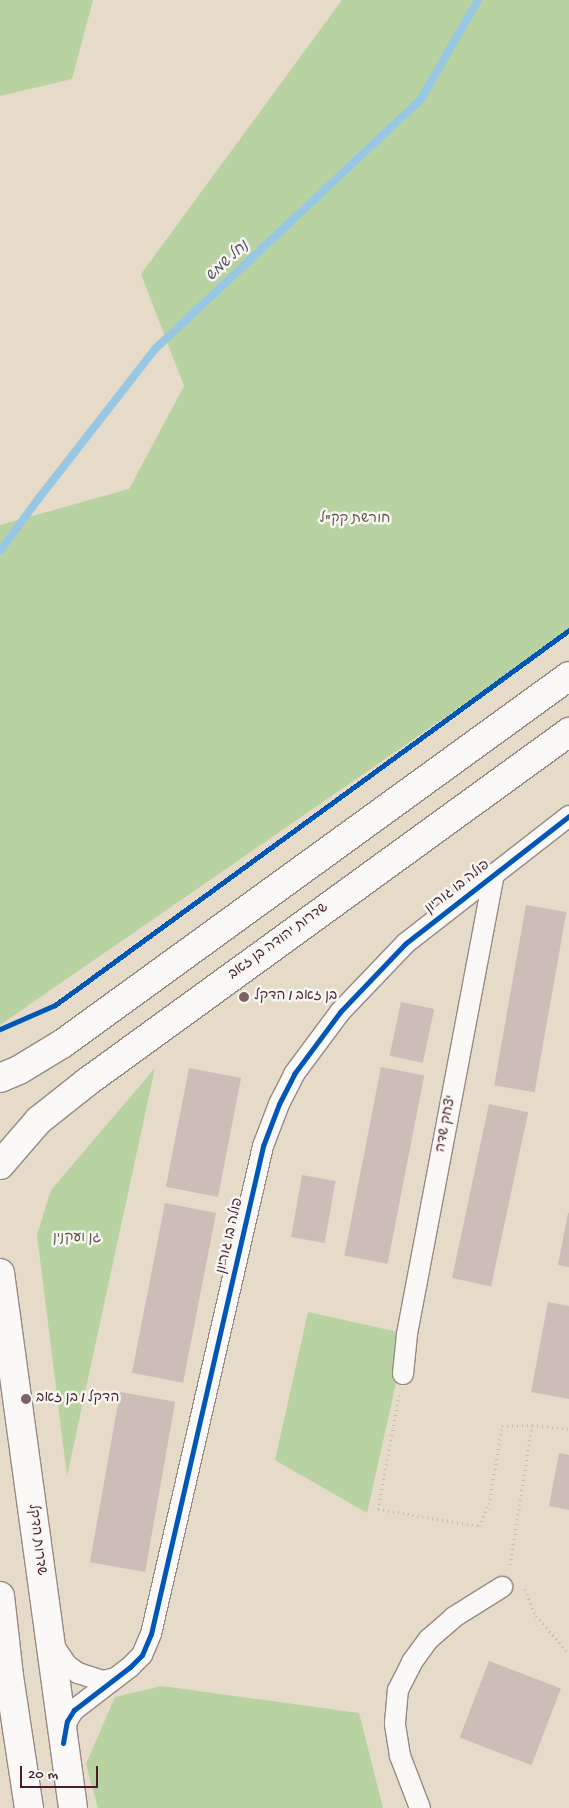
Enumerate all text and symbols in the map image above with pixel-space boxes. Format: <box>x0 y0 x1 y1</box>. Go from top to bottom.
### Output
water label: נחל שמש <box>203 238 253 286</box>
park label: חורשת קק"ל <box>320 512 390 528</box>
street label: פולה בו גוריון <box>422 858 494 918</box>
street label: שדרות יהודה בן זאב <box>226 900 332 984</box>
place label: בן זאב / הדקל <box>254 989 337 1005</box>
marker: בן זאב / הדקל <box>238 991 250 1003</box>
street label: יצחק שדה <box>433 1094 461 1154</box>
street label: פולה בו גוריון <box>214 1196 248 1276</box>
park label: גן ועקנין <box>53 1231 101 1247</box>
place label: הדקל / בן זאב <box>36 1391 119 1407</box>
marker: הדקל / בן זאב <box>20 1393 32 1405</box>
street label: שדרות הדקל <box>23 1503 49 1577</box>
scale bar <box>22 1756 100 1788</box>
text: 20 m <box>28 1766 58 1784</box>

